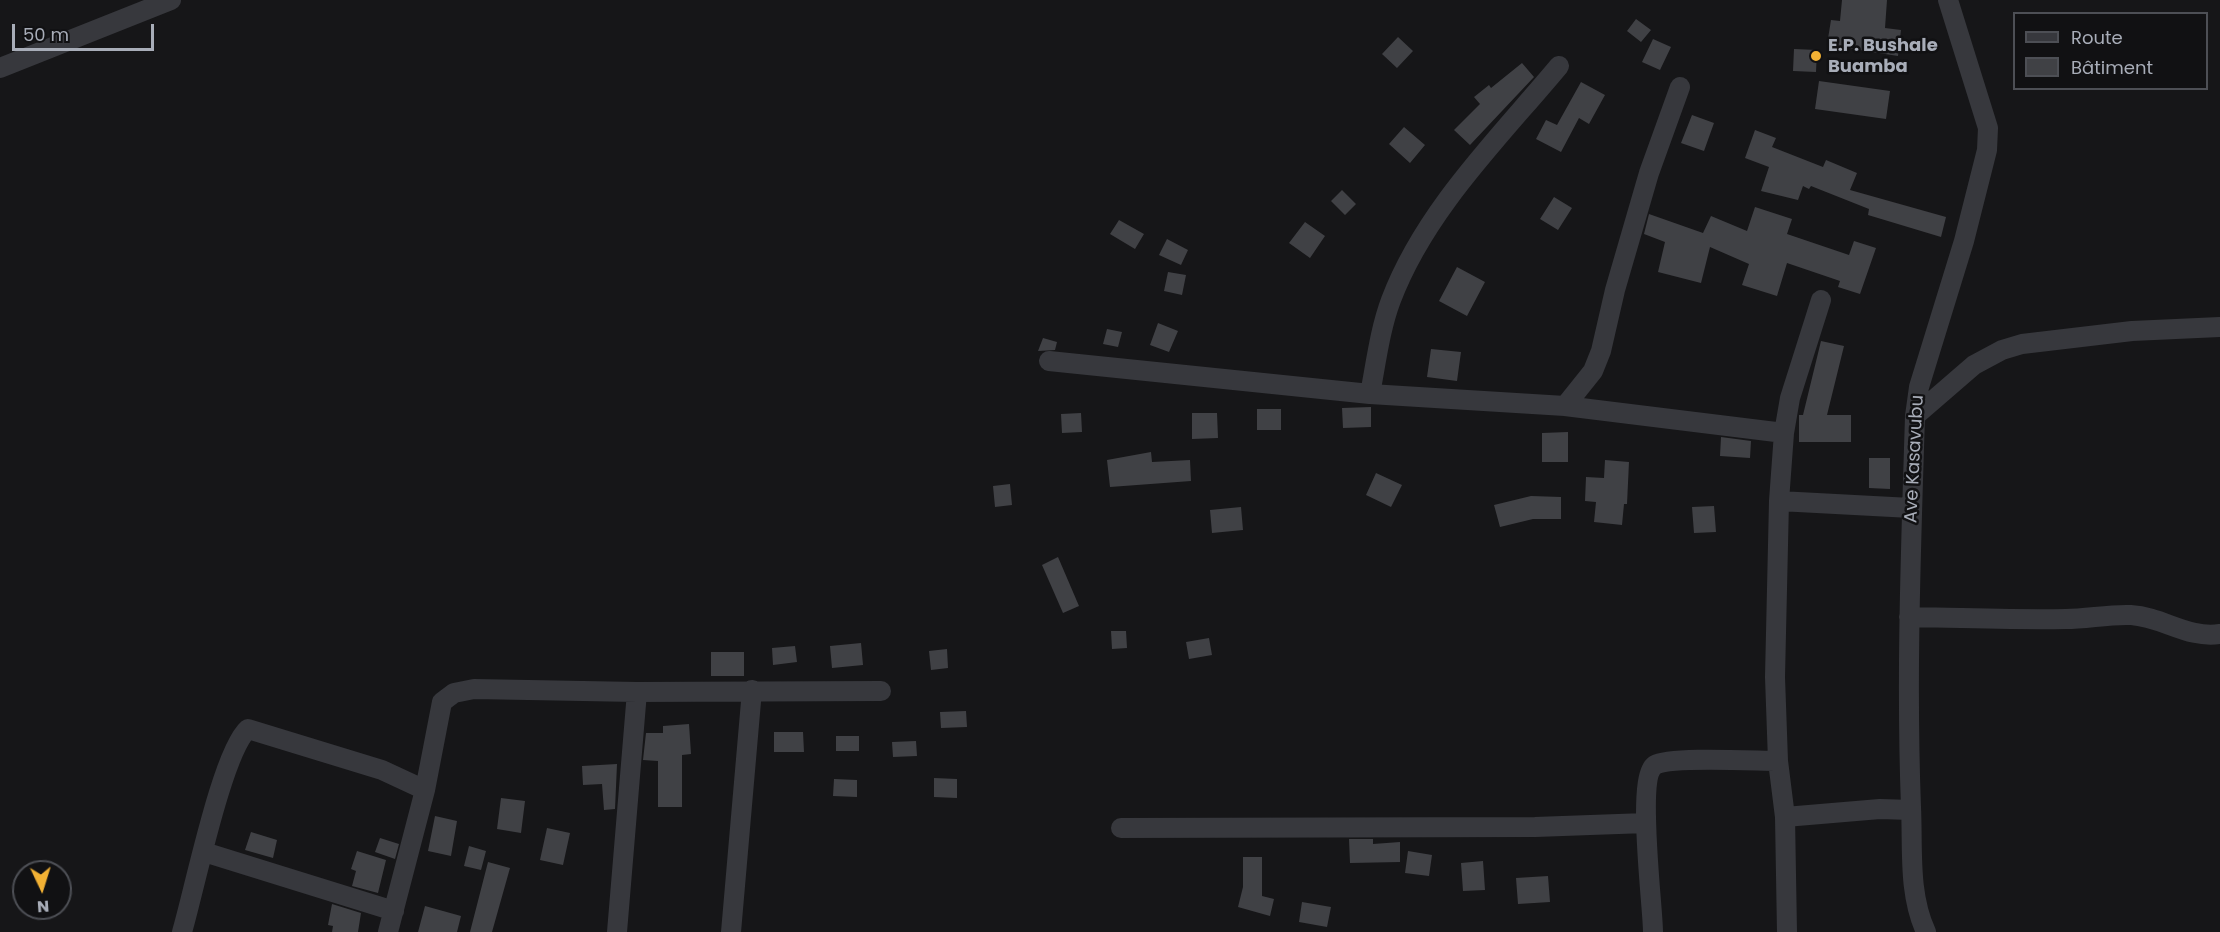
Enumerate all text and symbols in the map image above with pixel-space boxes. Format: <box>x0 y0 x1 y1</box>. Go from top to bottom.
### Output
scale bar <box>15 12 158 50</box>
legend <box>2013 12 2208 90</box>
text: 50 m <box>23 22 69 47</box>
text: Route <box>2071 25 2123 50</box>
place label: E.P. Bushale Buamba <box>1828 35 1938 78</box>
marker: E.P. Bushale Buamba <box>1809 49 1823 63</box>
text: Bâtiment <box>2071 55 2153 80</box>
street label: Ave Kasavubu <box>1901 395 1929 523</box>
north arrow <box>12 860 72 920</box>
text: N <box>36 895 50 918</box>

